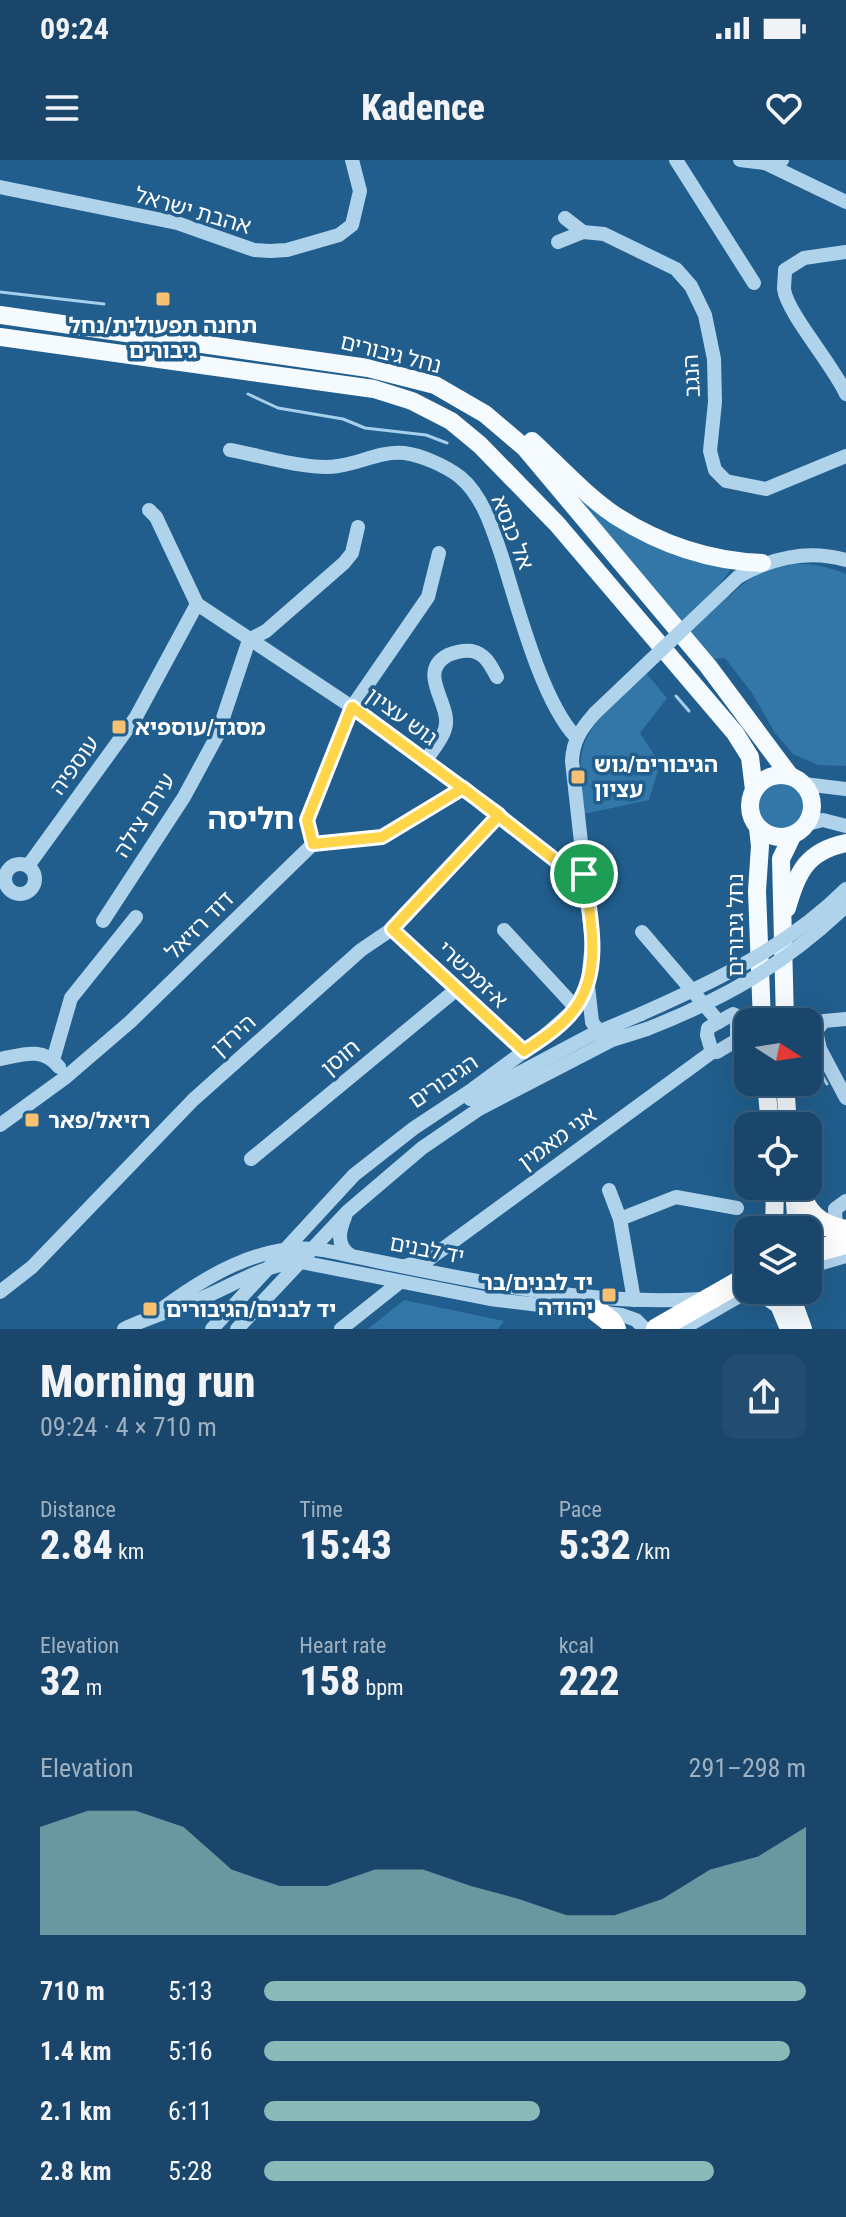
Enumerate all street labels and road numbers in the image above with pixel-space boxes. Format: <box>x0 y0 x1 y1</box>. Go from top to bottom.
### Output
street label: אהבת ישראל <box>132 182 254 239</box>
street label: נחל גיבורים <box>338 329 444 378</box>
street label: הנגב <box>678 354 705 398</box>
street label: אל כנסא <box>486 491 539 573</box>
street label: גוש עציון <box>362 682 442 750</box>
street label: עוספיה <box>45 731 104 800</box>
street label: עירם צילה <box>109 769 180 862</box>
street label: נחל גיבורים <box>723 873 748 977</box>
street label: דוד רזיאל <box>160 886 239 965</box>
street label: א-זמכשרי <box>433 936 513 1013</box>
street label: הירדן <box>206 1009 260 1062</box>
street label: חוסן <box>316 1034 365 1081</box>
street label: הגיבורים <box>404 1049 482 1114</box>
street label: אני מאמין <box>513 1102 601 1175</box>
street label: יד לבנים <box>387 1230 466 1269</box>

